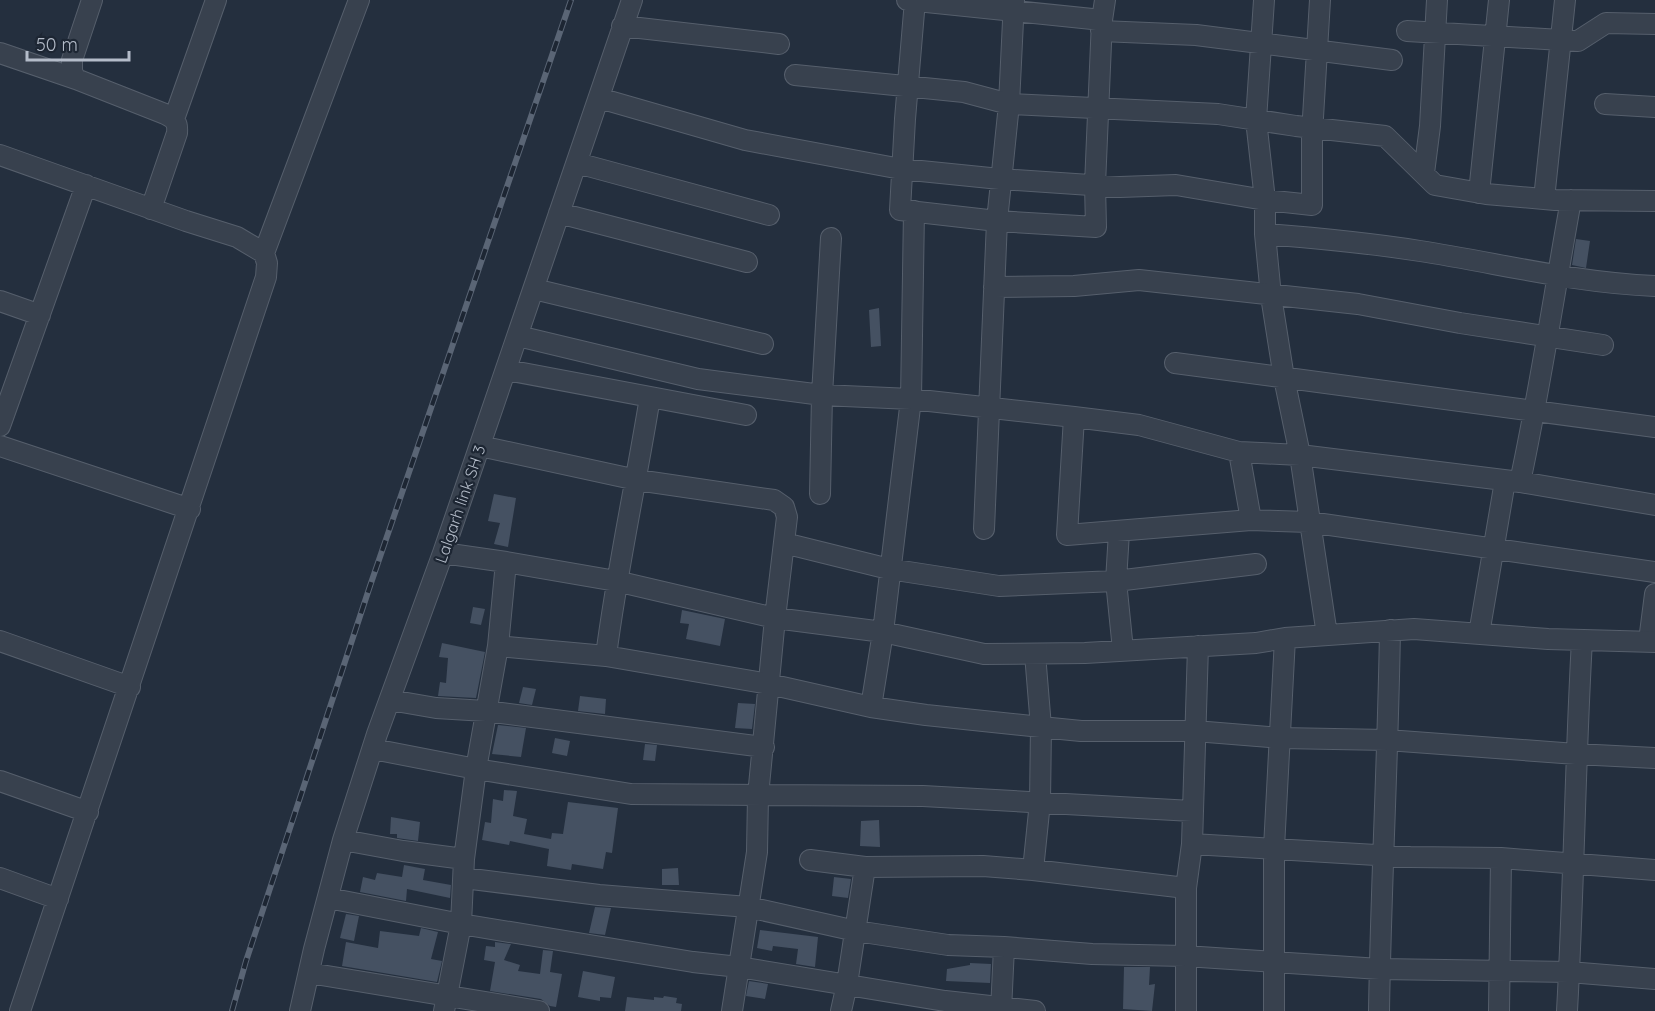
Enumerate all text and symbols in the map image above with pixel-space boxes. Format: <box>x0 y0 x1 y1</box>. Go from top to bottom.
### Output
scale bar <box>27 24 129 62</box>
text: 50 m <box>36 33 78 56</box>
street label: Lalgarh link SH 3 <box>430 442 490 566</box>

